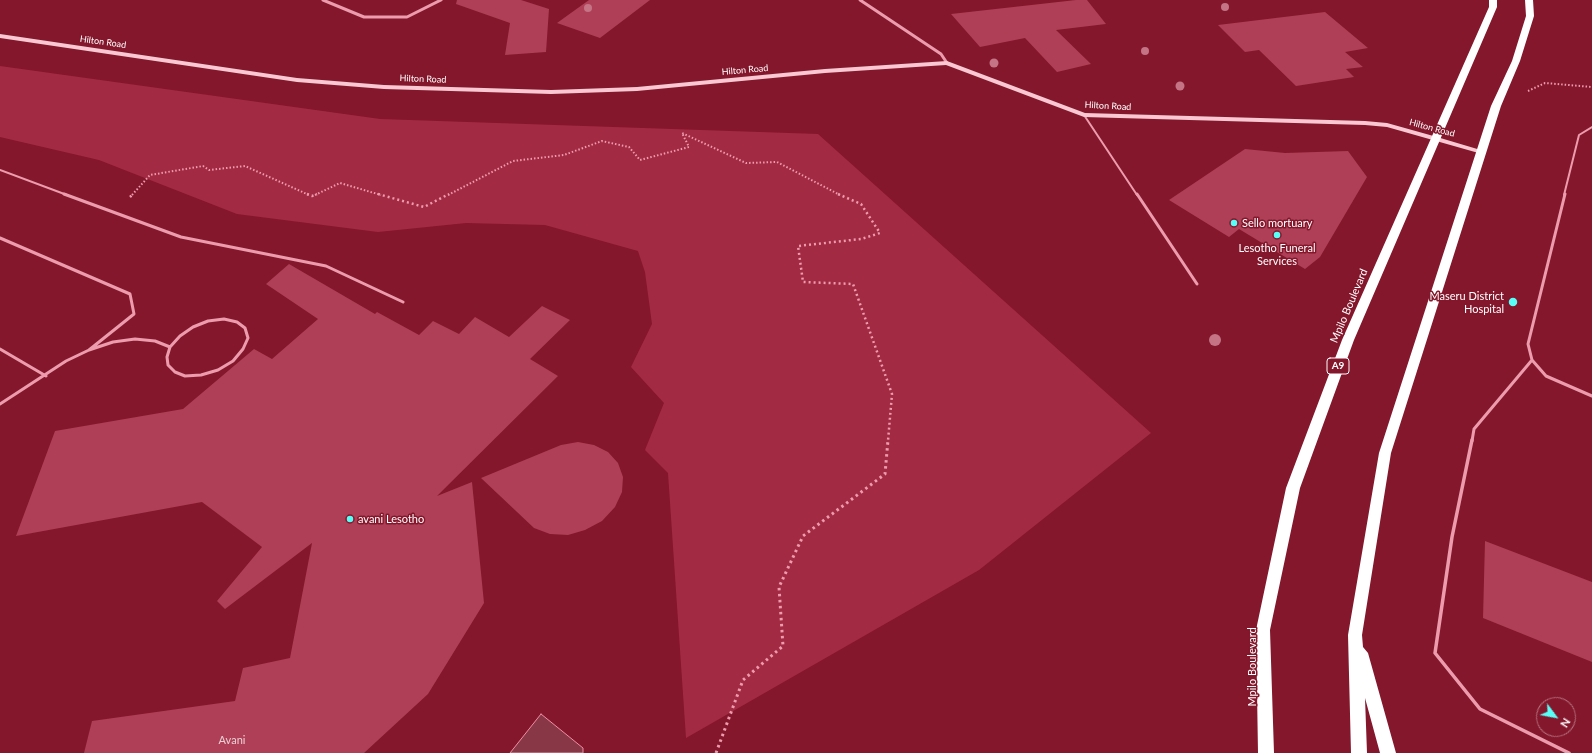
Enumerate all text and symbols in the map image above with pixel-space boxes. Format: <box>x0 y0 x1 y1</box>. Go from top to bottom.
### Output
street label: Hilton Road <box>79 33 127 51</box>
street label: Hilton Road <box>721 63 769 77</box>
street label: Hilton Road <box>399 73 447 85</box>
street label: Hilton Road <box>1084 99 1132 113</box>
street label: Hilton Road <box>1408 117 1456 139</box>
place label: Sello mortuary <box>1242 216 1312 230</box>
marker: Sello mortuary <box>1229 218 1239 228</box>
marker: Lesotho Funeral Services <box>1272 230 1282 240</box>
place label: Lesotho Funeral Services <box>1239 241 1315 267</box>
street label: Mpilo Boulevard <box>1327 267 1371 345</box>
place label: Maseru District Hospital <box>1430 289 1504 315</box>
marker: Maseru District Hospital <box>1507 296 1519 308</box>
road number: A9 <box>1327 358 1349 374</box>
place label: avani Lesotho <box>358 512 424 526</box>
marker: avani Lesotho <box>345 514 355 524</box>
street label: Mpilo Boulevard <box>1245 627 1259 707</box>
north arrow <box>1536 697 1576 737</box>
text: N <box>1558 716 1574 730</box>
house number: Avani <box>219 733 245 747</box>

